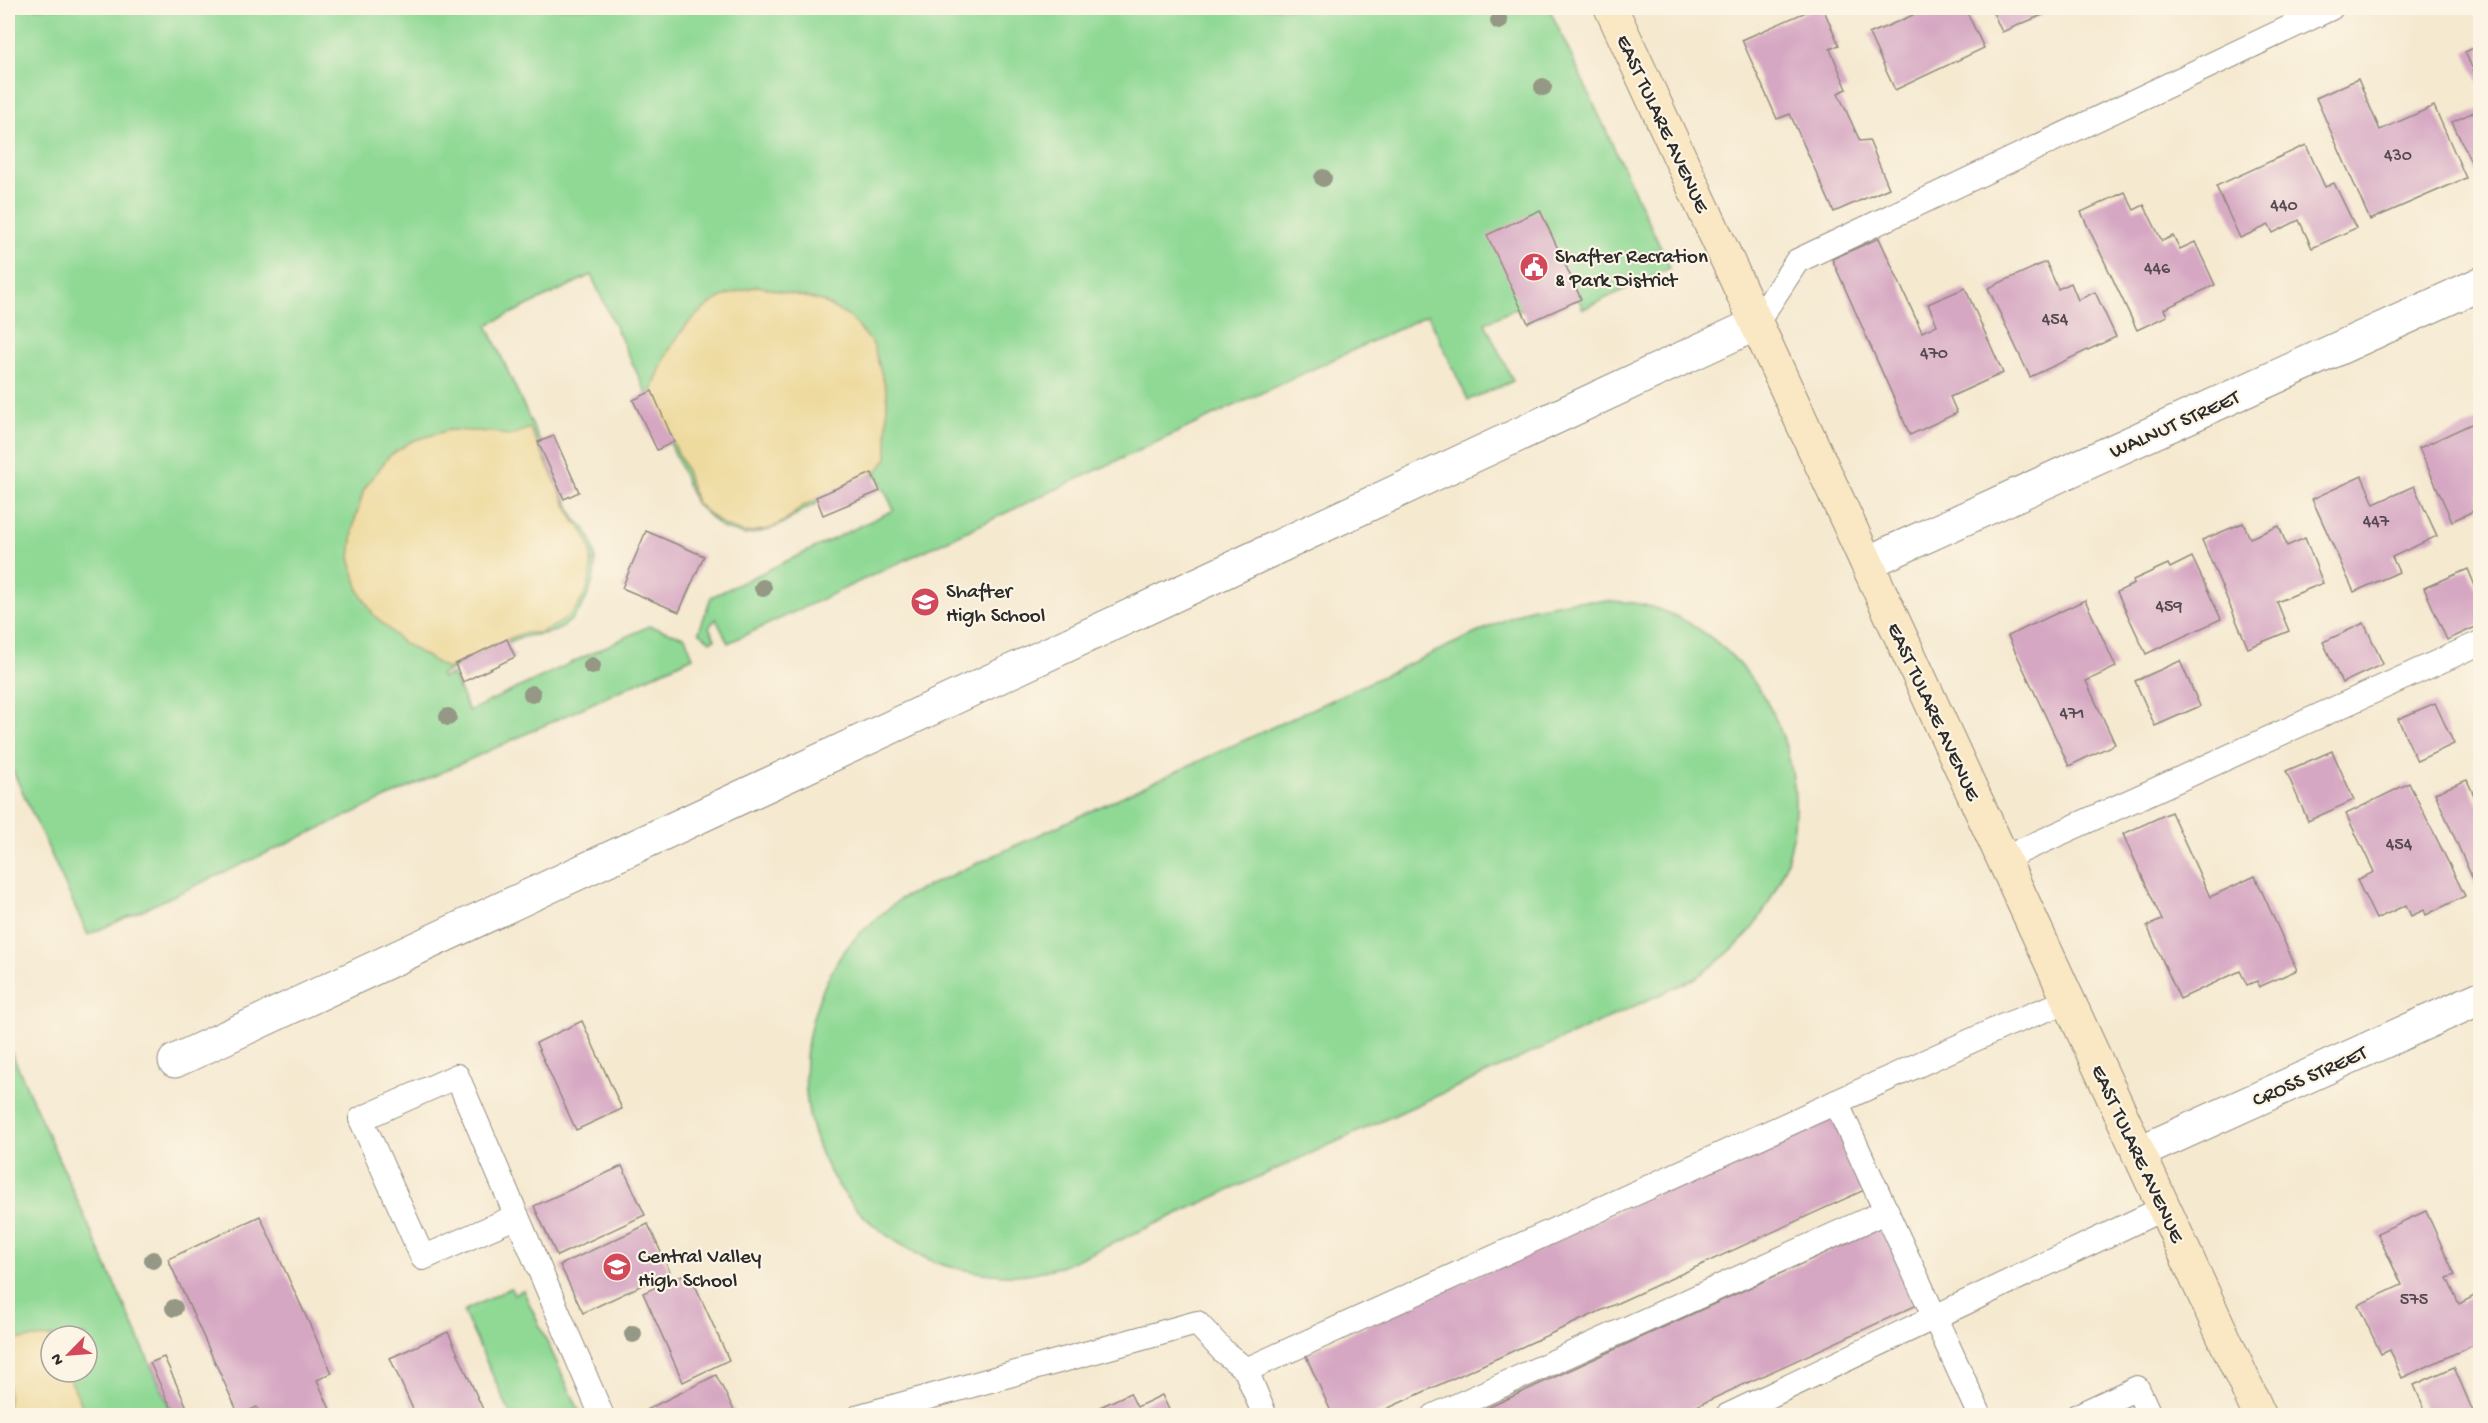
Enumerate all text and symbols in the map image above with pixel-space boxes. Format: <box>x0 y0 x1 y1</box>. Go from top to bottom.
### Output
street label: EAST TULARE AVENUE <box>1609 31 1713 218</box>
house number: 430 <box>2384 146 2412 167</box>
house number: 440 <box>2270 196 2298 217</box>
place label: Shafter Recration & Park District <box>1555 246 1708 295</box>
public building icon: Shafter Recration & Park District <box>1518 251 1550 283</box>
house number: 446 <box>2144 259 2171 280</box>
house number: 454 <box>2042 310 2069 331</box>
house number: 470 <box>1920 344 1948 365</box>
street label: WALNUT STREET <box>2106 386 2245 466</box>
house number: 447 <box>2363 512 2390 533</box>
place label: Shafter High School <box>946 581 1045 630</box>
school or university icon: Shafter High School <box>909 586 941 618</box>
house number: 459 <box>2156 597 2183 618</box>
street label: EAST TULARE AVENUE <box>1880 619 1984 806</box>
house number: 471 <box>2059 704 2085 725</box>
house number: 454 <box>2386 835 2413 856</box>
street label: CROSS STREET <box>2249 1041 2372 1115</box>
street label: EAST TULARE AVENUE <box>2084 1061 2188 1248</box>
place label: Central Valley High School <box>638 1246 761 1295</box>
school or university icon: Central Valley High School <box>601 1251 633 1283</box>
house number: 575 <box>2400 1290 2428 1311</box>
north arrow <box>39 1324 99 1384</box>
text: N <box>48 1350 69 1368</box>

